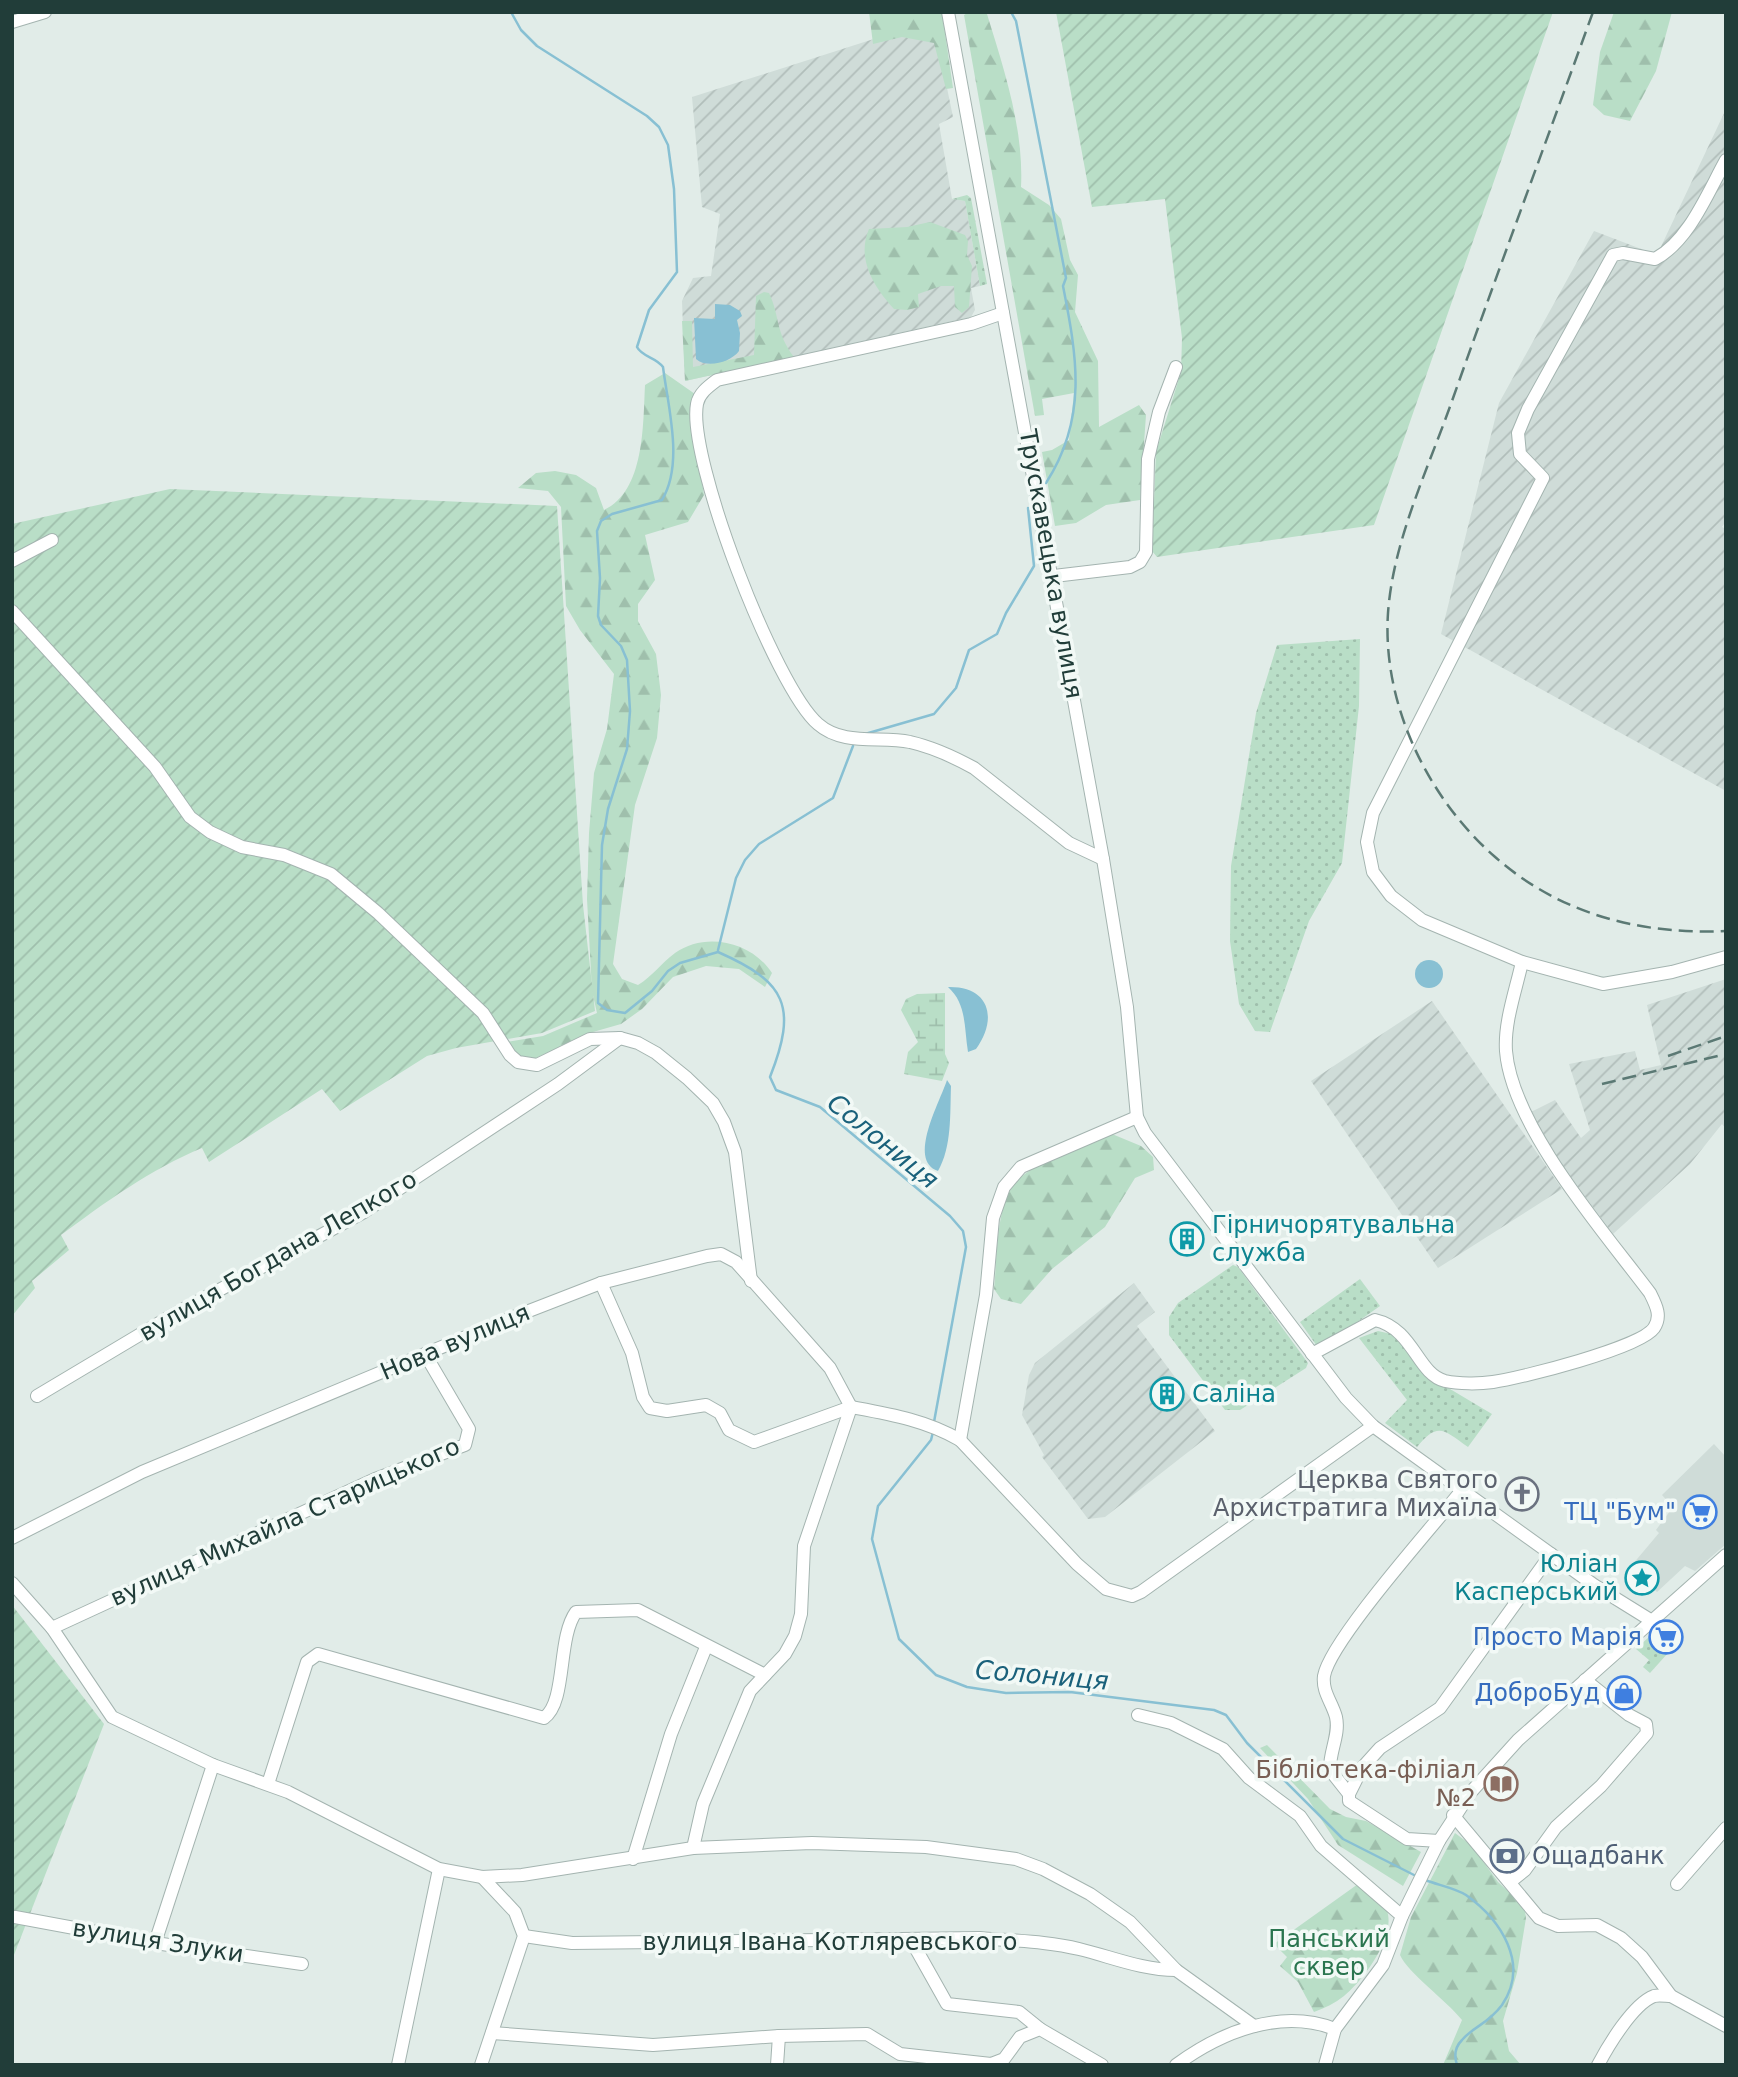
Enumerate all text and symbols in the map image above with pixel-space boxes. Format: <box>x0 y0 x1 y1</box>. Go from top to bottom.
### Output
street label: Трускавецька вулиця <box>1013 426 1088 701</box>
water label: Солониця <box>822 1087 944 1195</box>
street label: вулиця Богдана Лепкого <box>134 1165 422 1347</box>
place label: Гірничорятувальна служба <box>1212 1211 1455 1267</box>
building icon: Гірничорятувальна служба <box>1168 1220 1206 1258</box>
street label: Нова вулиця <box>376 1298 534 1386</box>
building icon: Саліна <box>1148 1375 1186 1413</box>
place label: Саліна <box>1192 1380 1276 1408</box>
street label: вулиця Михайла Старицького <box>106 1432 464 1612</box>
place label: Церква Святого Архистратига Михаїла <box>1213 1466 1498 1522</box>
church icon: Церква Святого Архистратига Михаїла <box>1503 1475 1541 1513</box>
supermarket icon: ТЦ "Бум" <box>1681 1493 1719 1531</box>
place label: ТЦ "Бум" <box>1563 1498 1676 1526</box>
place label: Юліан Касперський <box>1454 1550 1618 1606</box>
place icon: Юліан Касперський <box>1623 1559 1661 1597</box>
supermarket icon: Просто Марія <box>1647 1618 1685 1656</box>
place label: Просто Марія <box>1473 1623 1642 1651</box>
water label: Солониця <box>974 1654 1110 1696</box>
shop icon: ДоброБуд <box>1605 1674 1643 1712</box>
place label: ДоброБуд <box>1475 1679 1600 1707</box>
place label: Бібліотека-філіал №2 <box>1256 1756 1476 1812</box>
library icon: Бібліотека-філіал №2 <box>1482 1765 1520 1803</box>
bank icon: Ощадбанк <box>1488 1837 1526 1875</box>
place label: Ощадбанк <box>1532 1842 1665 1870</box>
street label: вулиця Злуки <box>71 1914 245 1968</box>
park label: Панський сквер <box>1268 1925 1390 1981</box>
street label: вулиця Івана Котляревського <box>642 1928 1018 1956</box>

